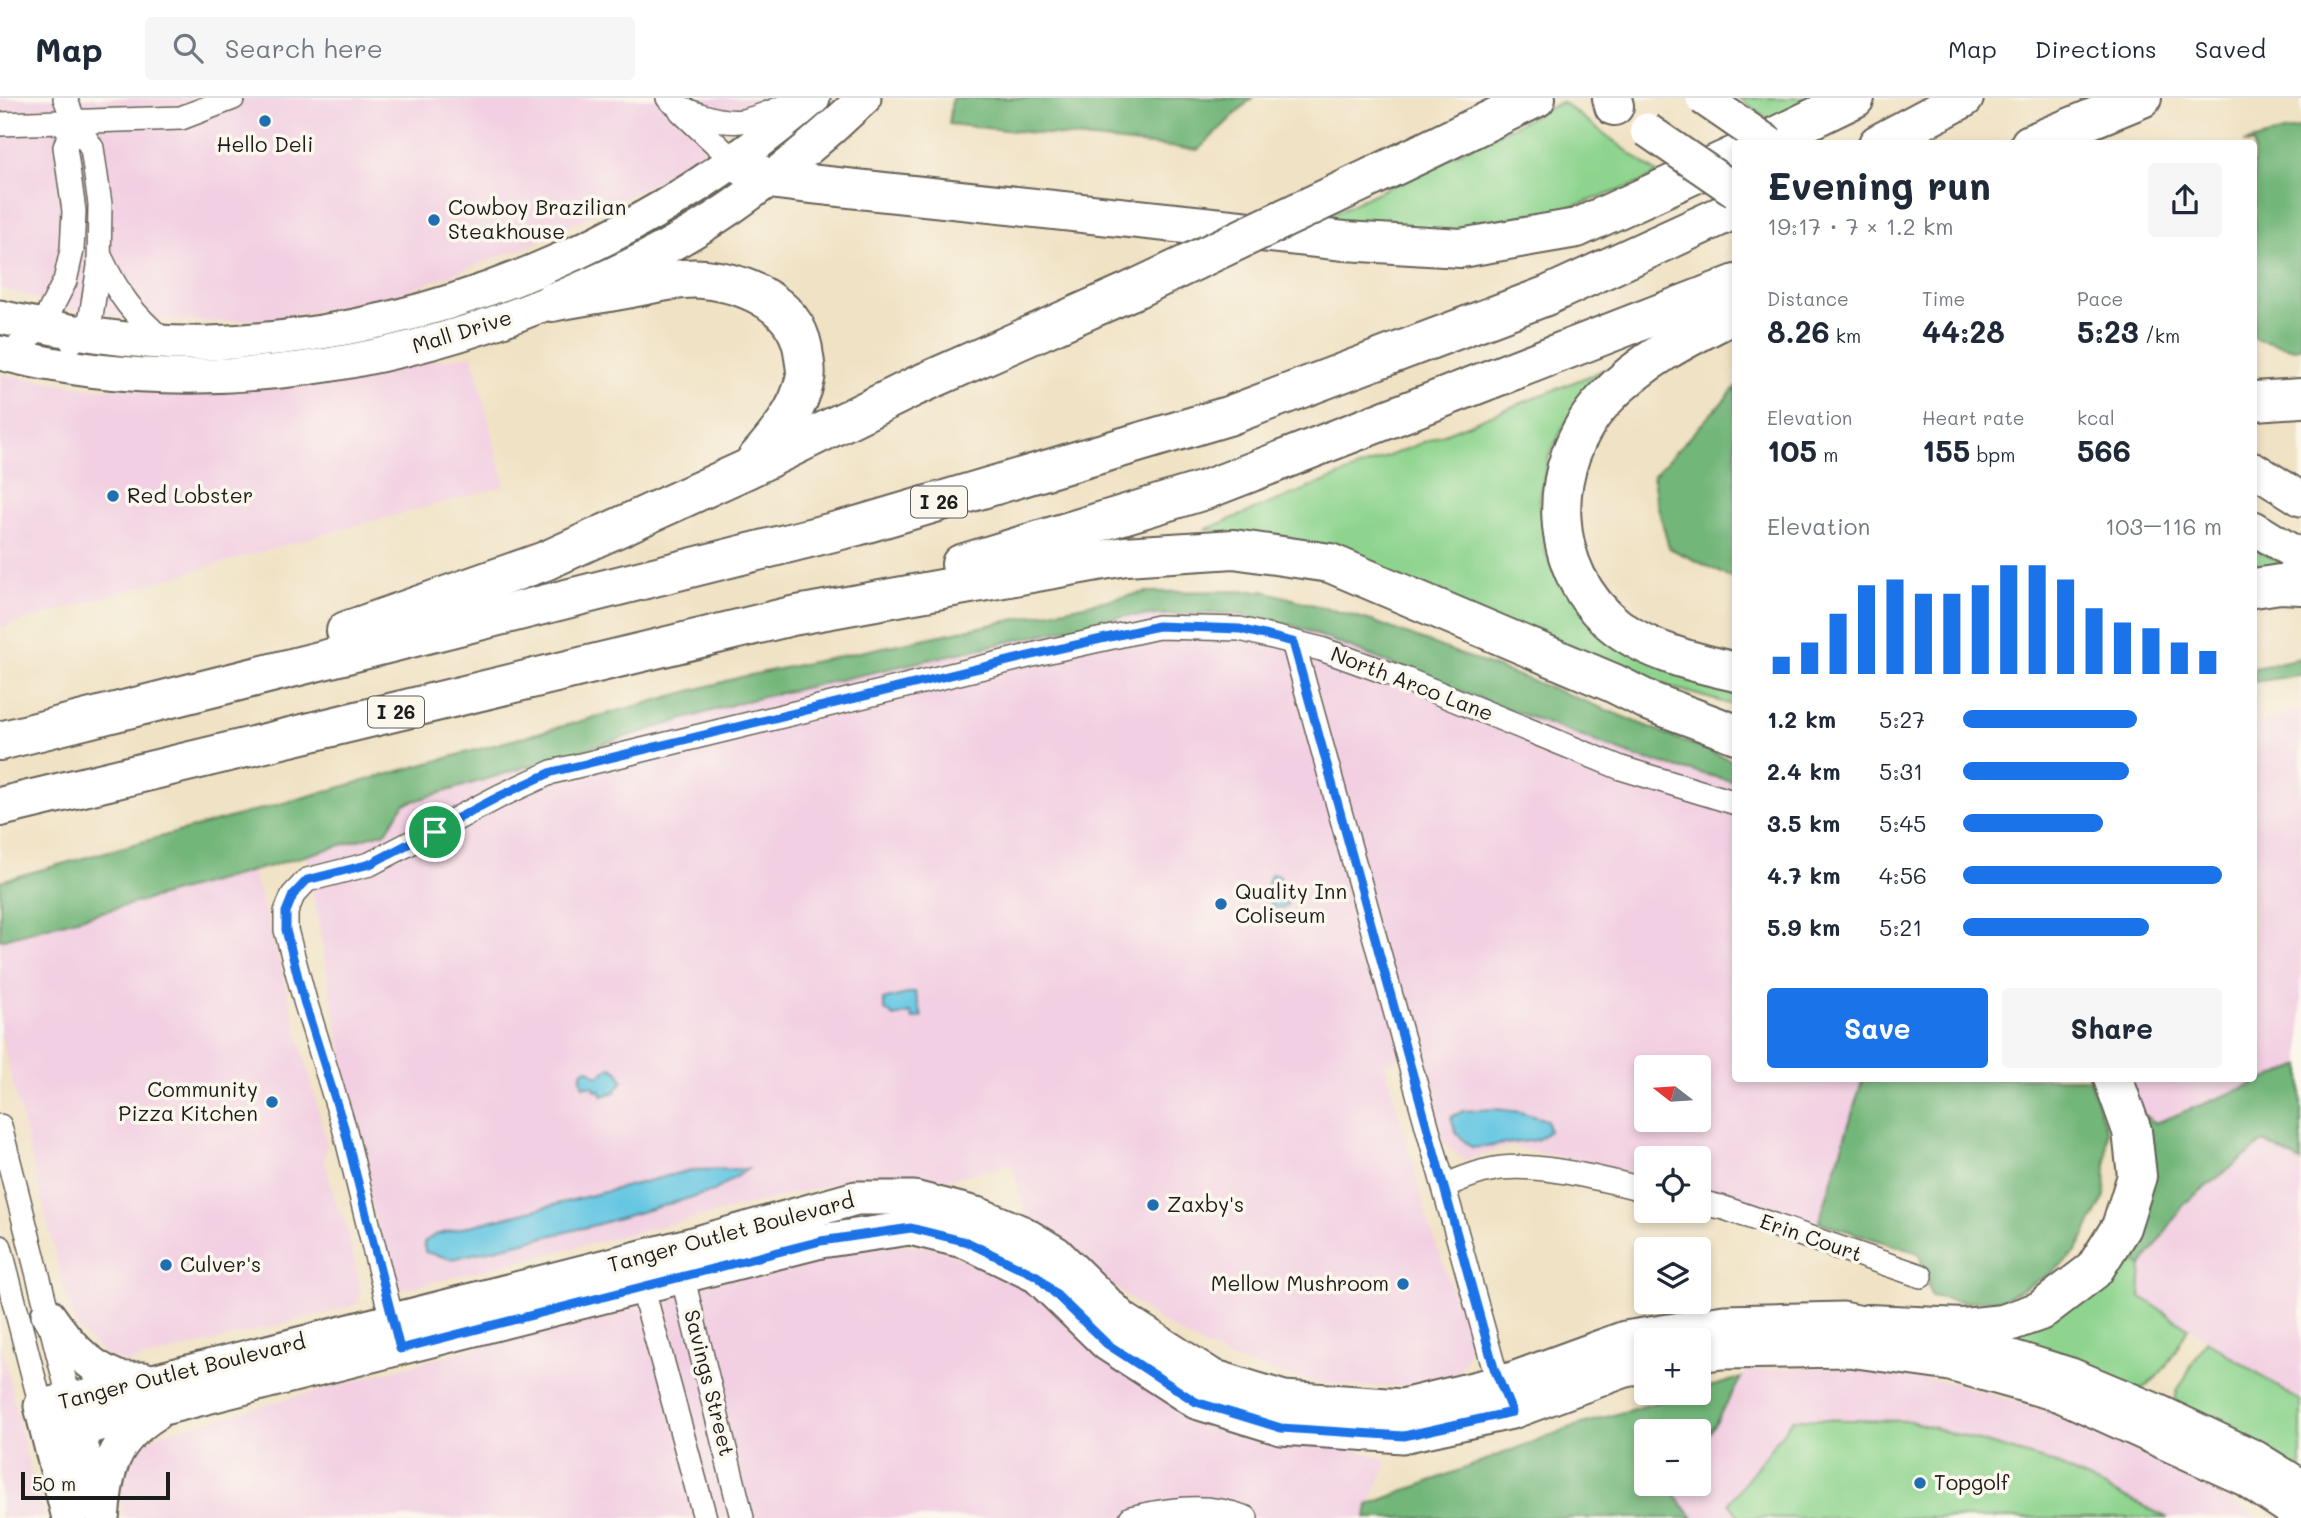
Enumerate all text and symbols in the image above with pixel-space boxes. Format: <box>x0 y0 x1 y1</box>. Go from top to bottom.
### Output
search box <box>145 17 635 80</box>
text: Map <box>35 27 103 70</box>
icon: search <box>169 29 207 67</box>
text: Search here <box>225 31 383 65</box>
text: Map <box>1948 33 1997 64</box>
text: Directions <box>2035 33 2157 64</box>
text: Saved <box>2195 33 2266 64</box>
marker: Hello Deli <box>257 113 273 129</box>
place label: Hello Deli <box>217 130 313 157</box>
text: Evening run <box>1767 160 1991 210</box>
button: share <box>2148 163 2222 237</box>
place label: Cowboy Brazilian Steakhouse <box>448 193 626 244</box>
text: 19:17 · 7 × 1.2 km <box>1767 211 1954 241</box>
marker: Cowboy Brazilian Steakhouse <box>426 212 442 228</box>
text: Distance <box>1767 286 1849 311</box>
text: Time <box>1922 286 1965 311</box>
text: Pace <box>2077 286 2123 311</box>
street label: Mall Drive <box>409 303 515 358</box>
text: 8.26 <box>1767 311 1830 351</box>
text: 44:28 <box>1922 311 2005 351</box>
text: 5:23 <box>2077 311 2139 351</box>
text: km <box>1830 323 1861 348</box>
text: /km <box>2139 323 2180 348</box>
text: Elevation <box>1767 405 1852 430</box>
text: Heart rate <box>1922 405 2025 430</box>
text: kcal <box>2077 405 2115 430</box>
text: 105 <box>1767 430 1817 470</box>
text: 155 <box>1922 430 1970 470</box>
text: 566 <box>2077 430 2131 470</box>
text: m <box>1817 442 1838 467</box>
text: bpm <box>1970 442 2015 467</box>
place label: Red Lobster <box>127 481 253 508</box>
road number: I 26 <box>911 486 967 518</box>
marker: Red Lobster <box>105 488 121 504</box>
text: Elevation <box>1767 511 1870 541</box>
text: 103–116 m <box>2105 511 2222 541</box>
street label: North Arco Lane <box>1328 639 1498 726</box>
road number: I 26 <box>368 696 424 727</box>
text: 1.2 km <box>1767 704 1836 734</box>
text: 5:27 <box>1879 704 1925 734</box>
text: 2.4 km <box>1767 756 1840 786</box>
text: 5:31 <box>1879 756 1923 786</box>
pin <box>405 802 465 862</box>
text: 3.5 km <box>1767 808 1840 838</box>
text: 5:45 <box>1879 808 1926 838</box>
icon: arrive <box>416 813 454 851</box>
text: 4.7 km <box>1767 860 1840 890</box>
text: 4:56 <box>1879 860 1927 890</box>
place label: Quality Inn Coliseum <box>1235 877 1347 928</box>
marker: Quality Inn Coliseum <box>1213 896 1229 912</box>
text: 5.9 km <box>1767 912 1840 942</box>
text: 5:21 <box>1879 912 1923 942</box>
button: Save <box>1767 988 1988 1068</box>
button: Share <box>2002 988 2222 1068</box>
north arrow <box>1634 1055 1712 1132</box>
map controls <box>1634 1055 1711 1496</box>
place label: Community Pizza Kitchen <box>118 1075 258 1126</box>
marker: Community Pizza Kitchen <box>264 1094 280 1110</box>
button: locate <box>1634 1146 1711 1223</box>
street label: Tanger Outlet Boulevard <box>605 1186 857 1277</box>
place label: Zaxby's <box>1167 1190 1244 1217</box>
marker: Zaxby's <box>1145 1197 1161 1213</box>
street label: Erin Court <box>1757 1207 1866 1267</box>
button: layers <box>1634 1237 1711 1314</box>
place label: Culver's <box>180 1250 261 1277</box>
marker: Culver's <box>158 1257 174 1273</box>
place label: Mellow Mushroom <box>1211 1269 1389 1296</box>
marker: Mellow Mushroom <box>1395 1276 1411 1292</box>
street label: Savings Street <box>679 1307 742 1459</box>
street label: Tanger Outlet Boulevard <box>55 1327 308 1414</box>
button: + <box>1634 1328 1711 1405</box>
button: − <box>1634 1419 1711 1496</box>
place label: Topgolf <box>1934 1468 2010 1495</box>
scale bar <box>21 1469 170 1501</box>
text: 50 m <box>32 1471 76 1496</box>
marker: Topgolf <box>1912 1475 1928 1491</box>

